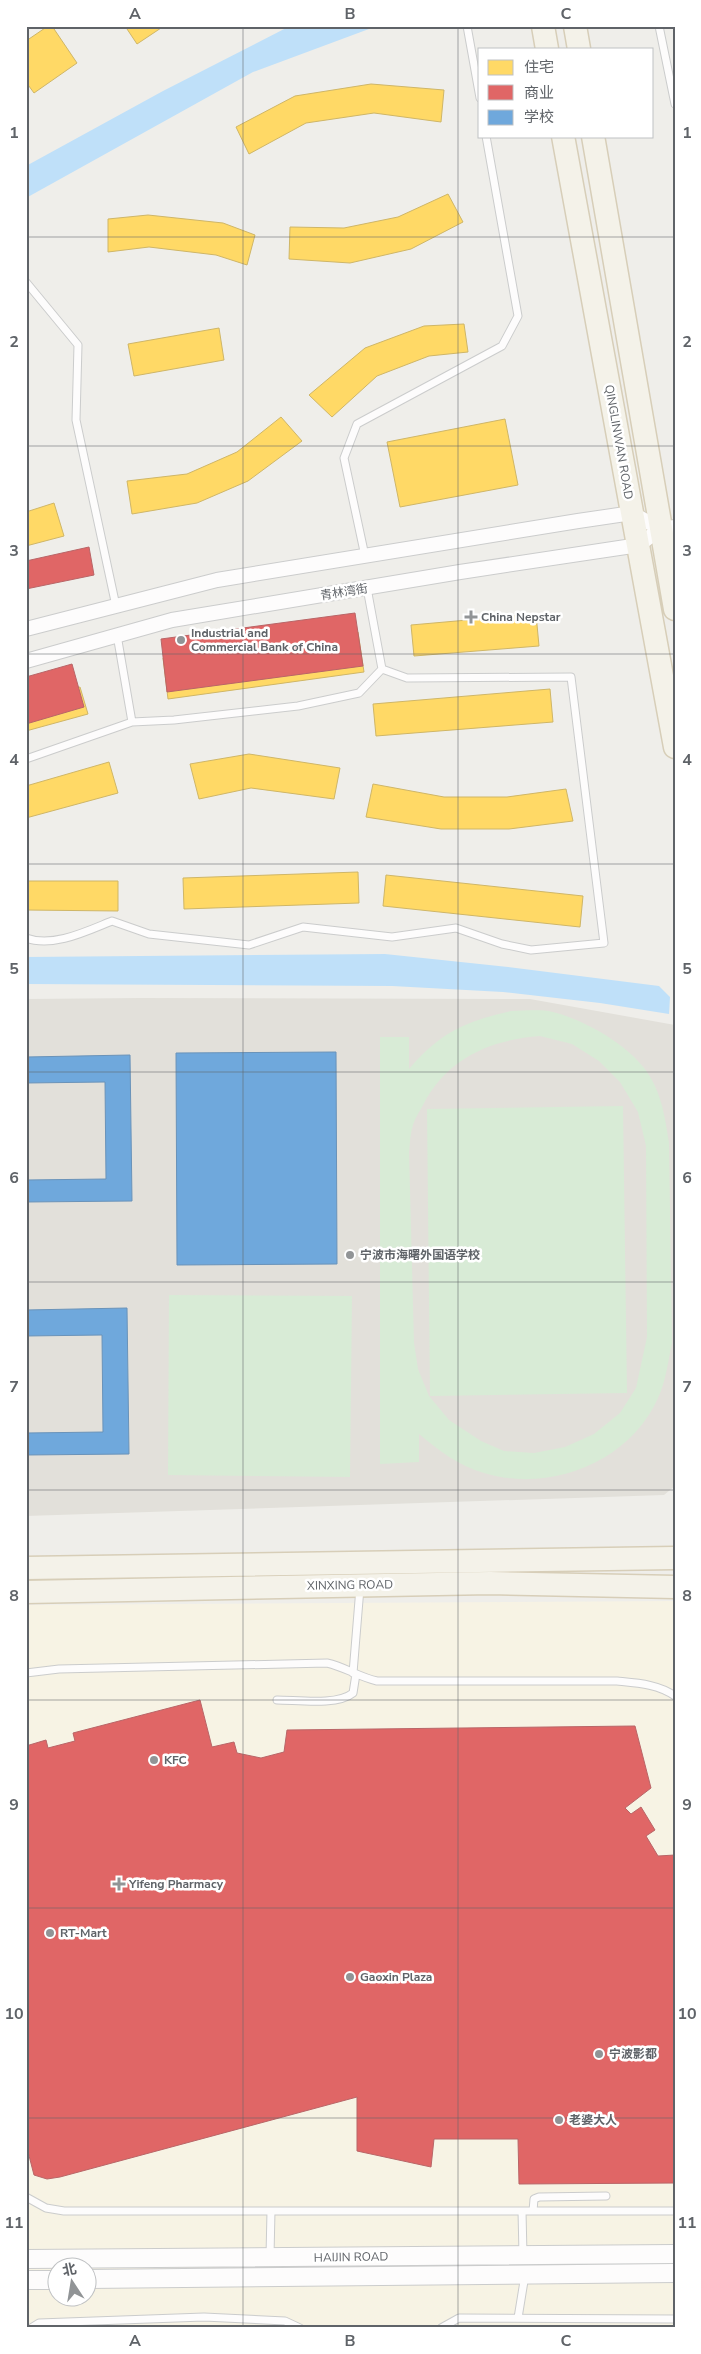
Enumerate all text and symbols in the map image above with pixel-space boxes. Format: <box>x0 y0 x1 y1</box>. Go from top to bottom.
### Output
text: A <box>129 3 141 25</box>
text: B <box>344 3 356 25</box>
text: C <box>561 3 572 25</box>
legend <box>478 48 654 138</box>
text: 住宅 <box>524 57 554 77</box>
text: 商业 <box>524 83 554 103</box>
text: 学校 <box>524 107 554 127</box>
text: 1 <box>9 122 19 144</box>
text: 1 <box>682 122 692 144</box>
text: 2 <box>9 331 19 353</box>
text: 2 <box>682 331 692 353</box>
street label: QINGLINWAN ROAD <box>601 383 637 501</box>
text: 3 <box>9 540 19 562</box>
text: 3 <box>682 540 692 562</box>
street label: 青林湾街 <box>319 580 369 604</box>
place label: China Nepstar <box>481 609 561 625</box>
marker: China Nepstar <box>465 611 477 623</box>
place label: Industrial and Commercial Bank of China <box>191 625 338 655</box>
marker: Industrial and Commercial Bank of China <box>175 634 187 646</box>
text: 4 <box>9 749 19 771</box>
text: 4 <box>682 749 692 771</box>
text: 5 <box>9 958 19 980</box>
text: 5 <box>682 958 692 980</box>
text: 6 <box>9 1167 19 1189</box>
text: 6 <box>682 1167 692 1189</box>
place label: 宁波市海曙外国语学校 <box>360 1247 480 1263</box>
marker: 宁波市海曙外国语学校 <box>344 1249 356 1261</box>
text: 7 <box>9 1376 19 1398</box>
text: 7 <box>682 1376 692 1398</box>
street label: XINXING ROAD <box>307 1576 393 1594</box>
text: 8 <box>9 1585 19 1607</box>
text: 8 <box>682 1585 692 1607</box>
place label: KFC <box>164 1752 187 1768</box>
marker: KFC <box>148 1754 160 1766</box>
text: 9 <box>9 1794 19 1816</box>
text: 9 <box>682 1794 692 1816</box>
place label: Yifeng Pharmacy <box>128 1876 224 1892</box>
marker: Yifeng Pharmacy <box>113 1878 125 1890</box>
place label: RT-Mart <box>60 1925 107 1941</box>
marker: RT-Mart <box>44 1927 56 1939</box>
place label: Gaoxin Plaza <box>360 1969 432 1985</box>
marker: Gaoxin Plaza <box>344 1971 356 1983</box>
text: 10 <box>4 2003 24 2025</box>
text: 10 <box>677 2003 697 2025</box>
place label: 宁波影都 <box>609 2046 657 2062</box>
marker: 宁波影都 <box>593 2048 605 2060</box>
place label: 老婆大人 <box>569 2112 617 2128</box>
marker: 老婆大人 <box>553 2114 565 2126</box>
text: 11 <box>4 2212 24 2234</box>
text: 11 <box>677 2212 697 2234</box>
street label: HAIJIN ROAD <box>314 2248 389 2266</box>
north arrow <box>48 2256 98 2306</box>
text: 北 <box>61 2259 78 2281</box>
text: A <box>129 2330 141 2352</box>
text: B <box>344 2330 356 2352</box>
text: C <box>561 2330 572 2352</box>

